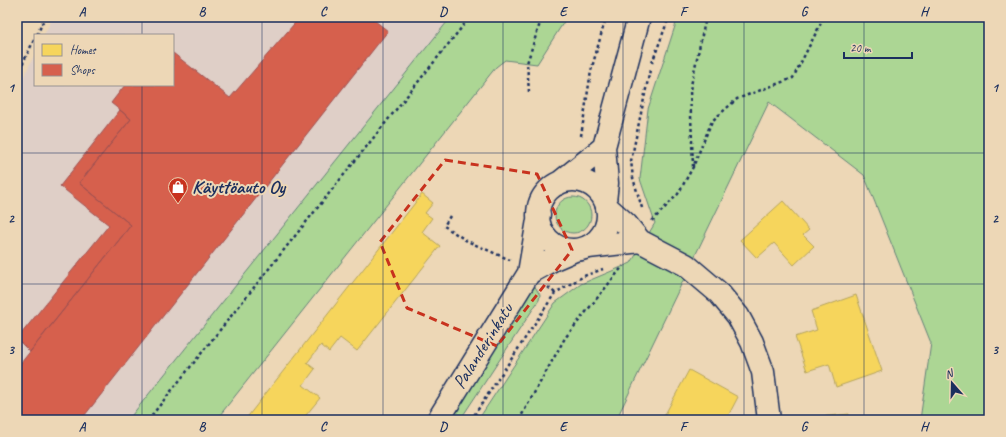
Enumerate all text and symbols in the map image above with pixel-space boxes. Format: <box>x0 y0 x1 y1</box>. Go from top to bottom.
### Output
text: A <box>79 4 87 20</box>
text: B <box>199 4 207 20</box>
text: C <box>320 4 328 20</box>
text: D <box>439 4 448 20</box>
text: E <box>560 4 569 20</box>
text: F <box>680 4 689 20</box>
text: G <box>801 4 809 20</box>
text: H <box>920 4 930 20</box>
legend <box>34 34 174 86</box>
scale bar <box>844 34 912 60</box>
text: 20 m <box>850 40 872 56</box>
text: Homes <box>70 42 97 58</box>
text: Shops <box>70 62 95 78</box>
text: 1 <box>8 80 16 96</box>
text: 1 <box>992 80 1000 96</box>
place label: Käyttöauto Oy <box>192 175 287 199</box>
shop icon: Käyttöauto Oy <box>167 176 189 204</box>
text: 2 <box>8 211 15 227</box>
text: 2 <box>992 211 999 227</box>
street label: Palanderinkatu <box>447 298 519 393</box>
text: 3 <box>8 342 15 358</box>
text: 3 <box>992 342 999 358</box>
north arrow <box>932 363 972 403</box>
text: N <box>943 365 956 381</box>
text: A <box>79 419 87 435</box>
text: B <box>199 419 207 435</box>
text: C <box>320 419 328 435</box>
text: D <box>439 419 448 435</box>
text: E <box>560 419 569 435</box>
text: F <box>680 419 689 435</box>
text: G <box>801 419 809 435</box>
text: H <box>920 419 930 435</box>

